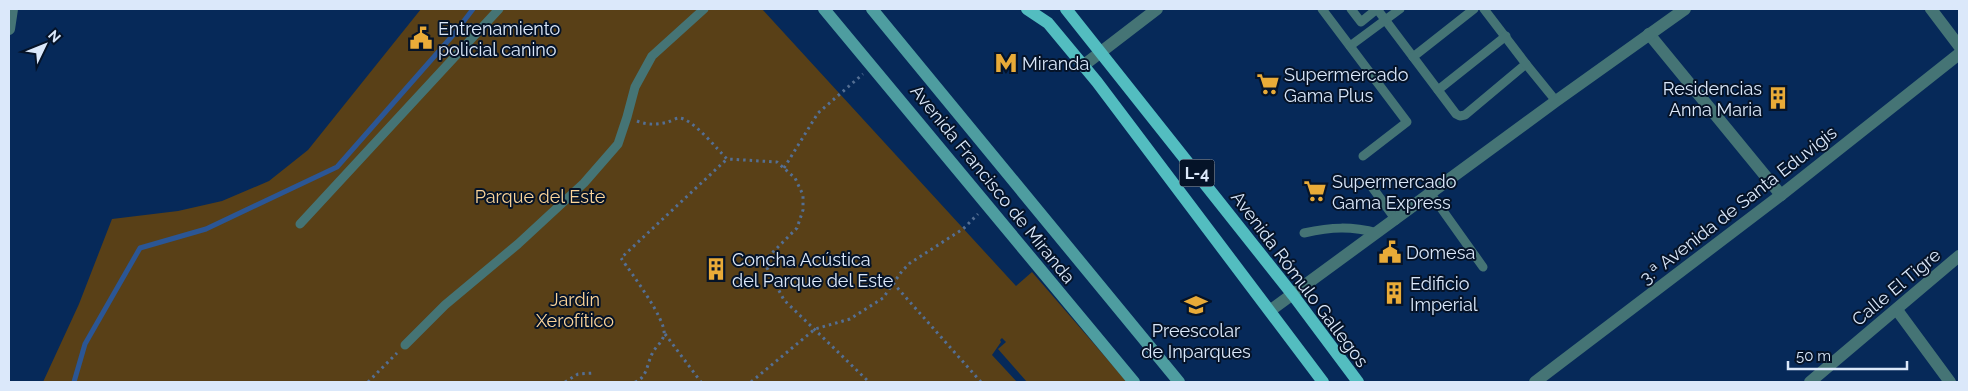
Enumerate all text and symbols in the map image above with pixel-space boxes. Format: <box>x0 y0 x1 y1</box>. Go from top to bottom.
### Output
place label: Entrenamiento policial canino <box>438 18 561 60</box>
north arrow <box>20 20 70 70</box>
public building icon: Entrenamiento policial canino <box>408 25 434 51</box>
text: N <box>45 27 64 45</box>
metro station icon: Miranda <box>993 50 1019 76</box>
place label: Miranda <box>1022 53 1089 74</box>
place label: Supermercado Gama Plus <box>1284 64 1409 106</box>
supermarket icon: Supermercado Gama Plus <box>1255 71 1281 97</box>
place label: Residencias Anna Maria <box>1663 78 1762 120</box>
street label: Avenida Francisco de Miranda <box>906 81 1080 287</box>
building icon: Residencias Anna Maria <box>1765 85 1791 111</box>
street label: 3.ª Avenida de Santa Eduvigis <box>1635 121 1841 288</box>
road number: L-4 <box>1180 160 1214 187</box>
place label: Supermercado Gama Express <box>1332 171 1457 213</box>
supermarket icon: Supermercado Gama Express <box>1302 178 1328 204</box>
park label: Parque del Este <box>475 186 606 207</box>
street label: Avenida Rómulo Gallegos <box>1227 187 1373 371</box>
public building icon: Domesa <box>1377 239 1403 265</box>
place label: Domesa <box>1406 242 1475 263</box>
street label: Calle El Tigre <box>1847 244 1945 330</box>
place label: Concha Acústica del Parque del Este <box>732 249 894 291</box>
building icon: Concha Acústica del Parque del Este <box>703 256 729 282</box>
place label: Edificio Imperial <box>1410 273 1478 315</box>
building icon: Edificio Imperial <box>1381 280 1407 306</box>
park label: Jardín Xerofítico <box>536 289 614 331</box>
school or university icon: Preescolar de Inparques <box>1183 292 1209 318</box>
place label: Preescolar de Inparques <box>1141 320 1251 362</box>
scale bar <box>1788 338 1907 370</box>
text: 50 m <box>1796 347 1831 365</box>

